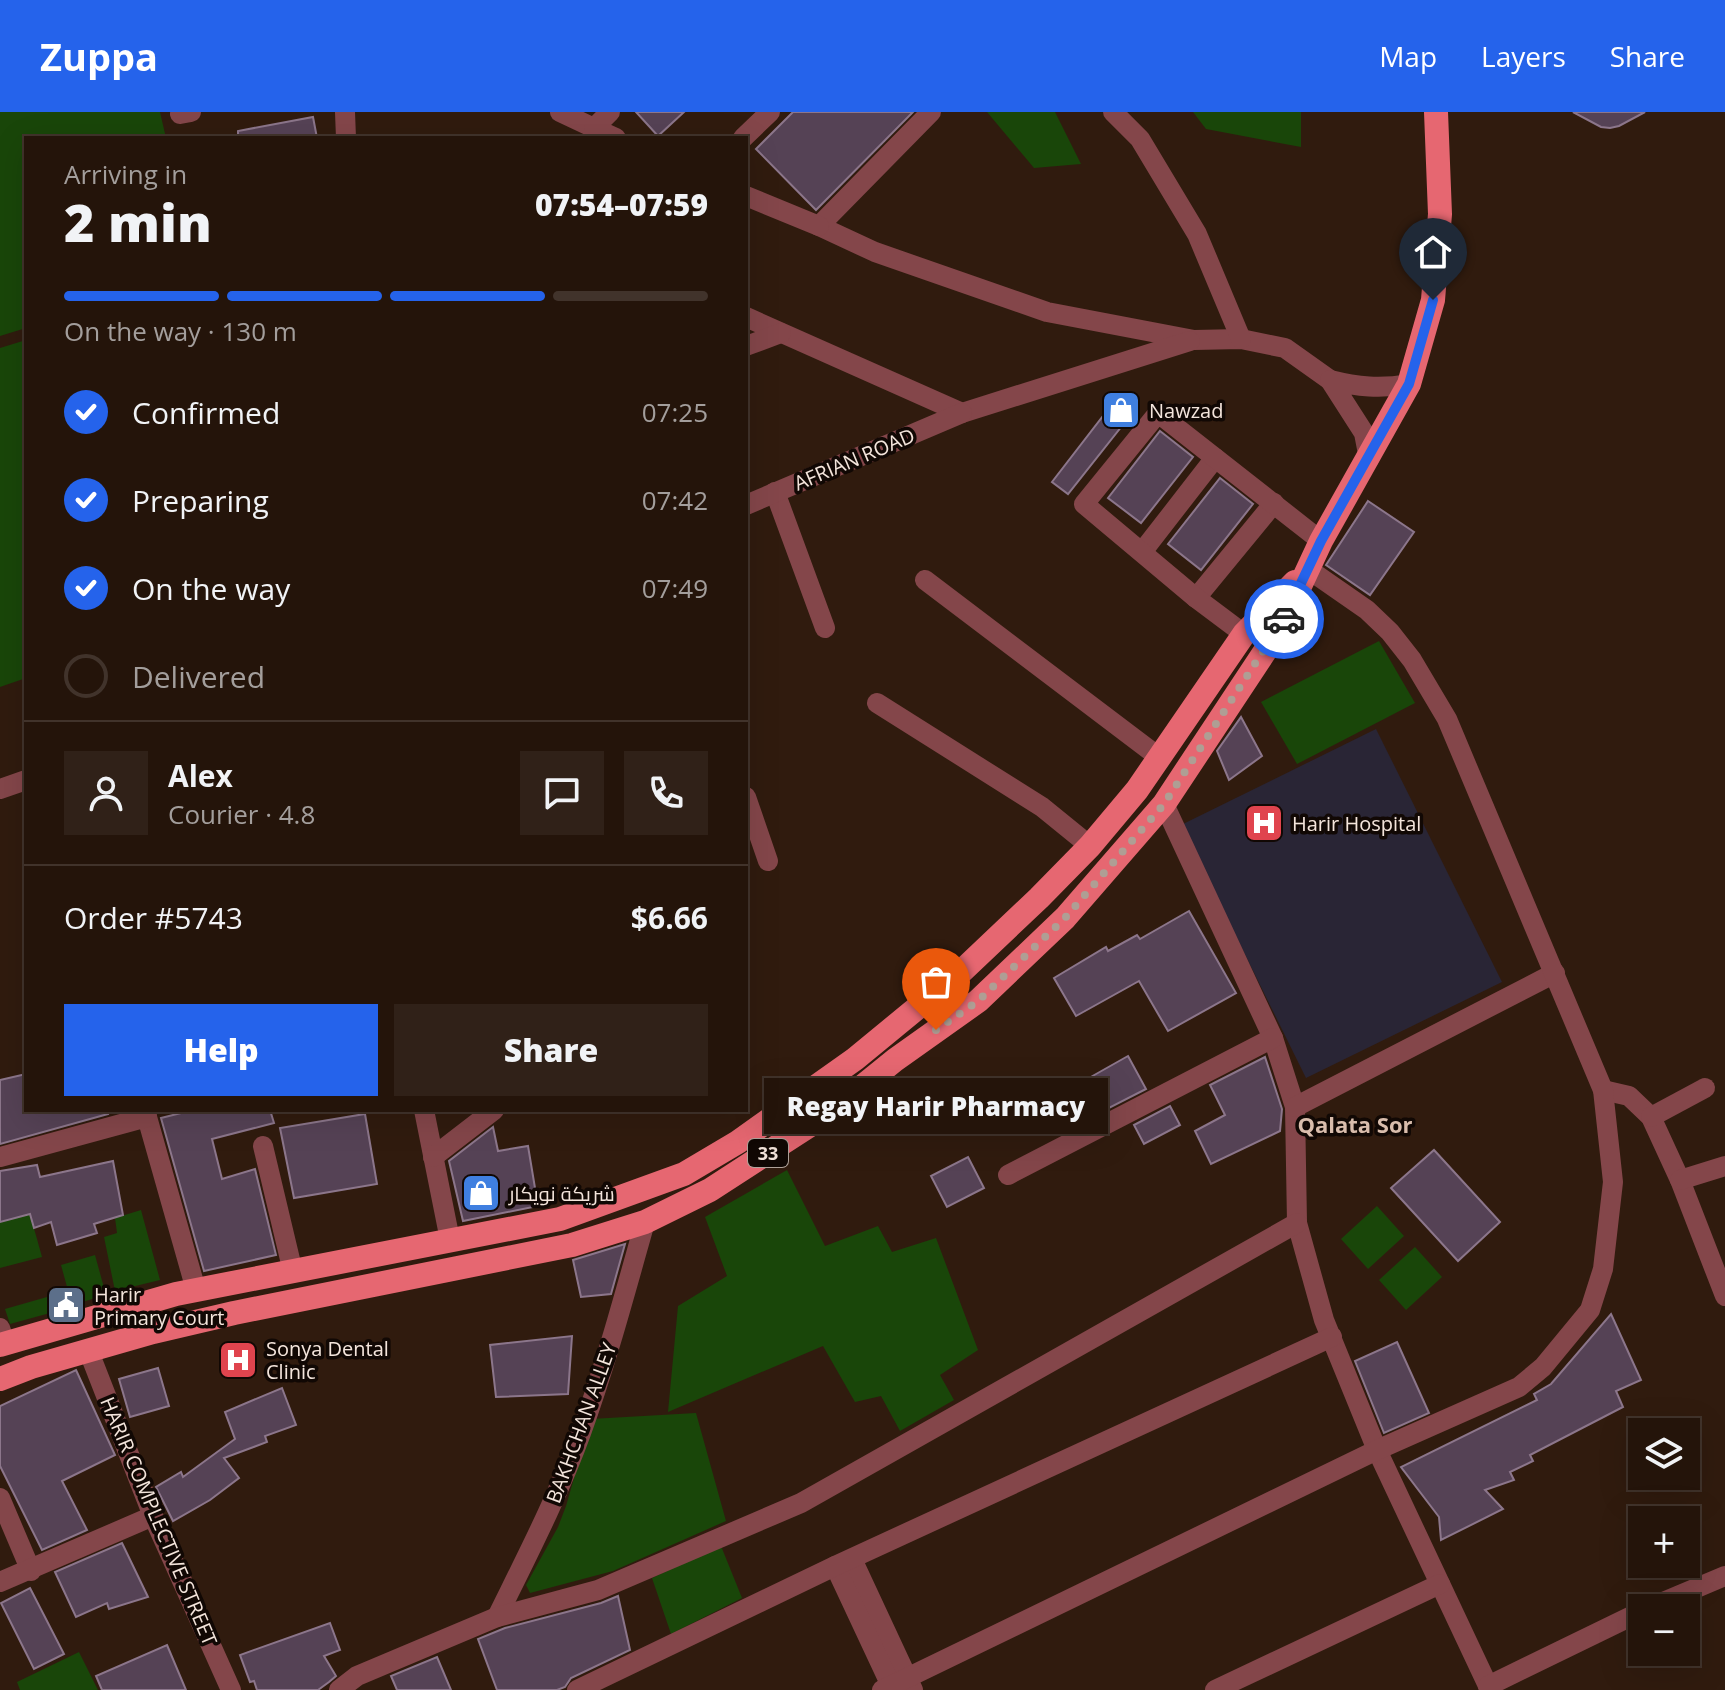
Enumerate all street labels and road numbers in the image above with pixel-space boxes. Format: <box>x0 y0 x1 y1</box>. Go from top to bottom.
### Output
street label: AFRIAN ROAD <box>789 421 919 497</box>
road number: 33 <box>748 1139 788 1167</box>
street label: BAKHCHAN ALLEY <box>539 1338 623 1507</box>
street label: HARIR COMPLECTIVE STREET <box>94 1393 224 1649</box>

